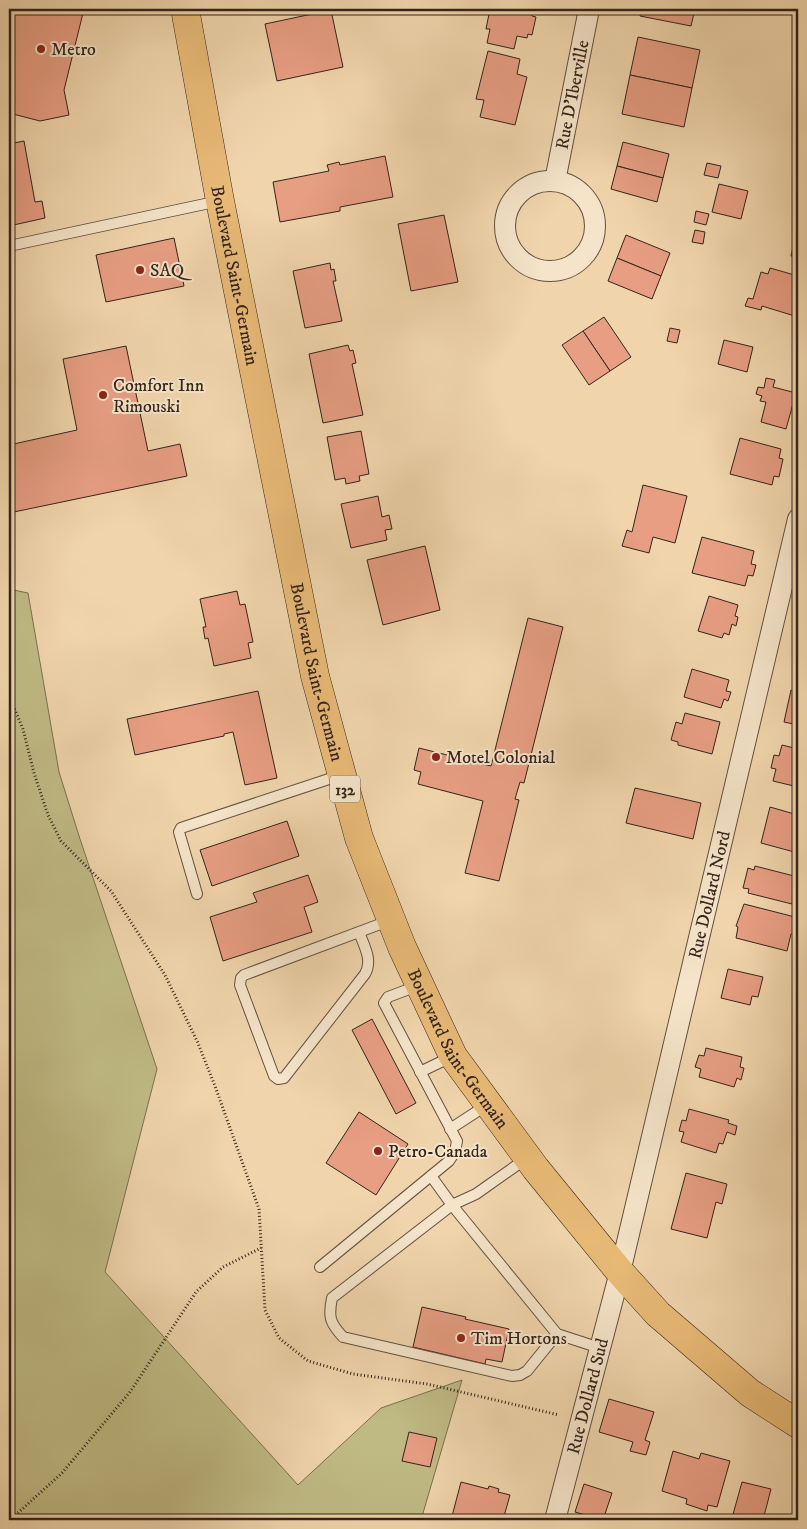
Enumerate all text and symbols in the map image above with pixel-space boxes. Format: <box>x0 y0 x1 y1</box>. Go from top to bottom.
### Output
street label: Rue D'Iberville <box>551 38 595 151</box>
place label: Metro <box>51 39 96 61</box>
marker: Metro <box>35 43 47 55</box>
street label: Boulevard Saint-Germain <box>205 184 263 368</box>
place label: SAQ <box>150 260 193 282</box>
marker: SAQ <box>134 264 146 276</box>
place label: Comfort Inn Rimouski <box>113 375 205 418</box>
marker: Comfort Inn Rimouski <box>97 389 109 401</box>
street label: Boulevard Saint-Germain <box>285 581 348 765</box>
place label: Motel Colonial <box>446 747 556 769</box>
marker: Motel Colonial <box>430 751 442 763</box>
road number: 132 <box>330 776 360 802</box>
street label: Rue Dollard Nord <box>684 829 736 961</box>
street label: Boulevard Saint-Germain <box>402 965 513 1134</box>
place label: Petro-Canada <box>388 1141 488 1163</box>
marker: Petro-Canada <box>372 1145 384 1157</box>
place label: Tim Hortons <box>471 1328 567 1350</box>
marker: Tim Hortons <box>455 1332 467 1344</box>
street label: Rue Dollard Sud <box>563 1336 614 1457</box>

